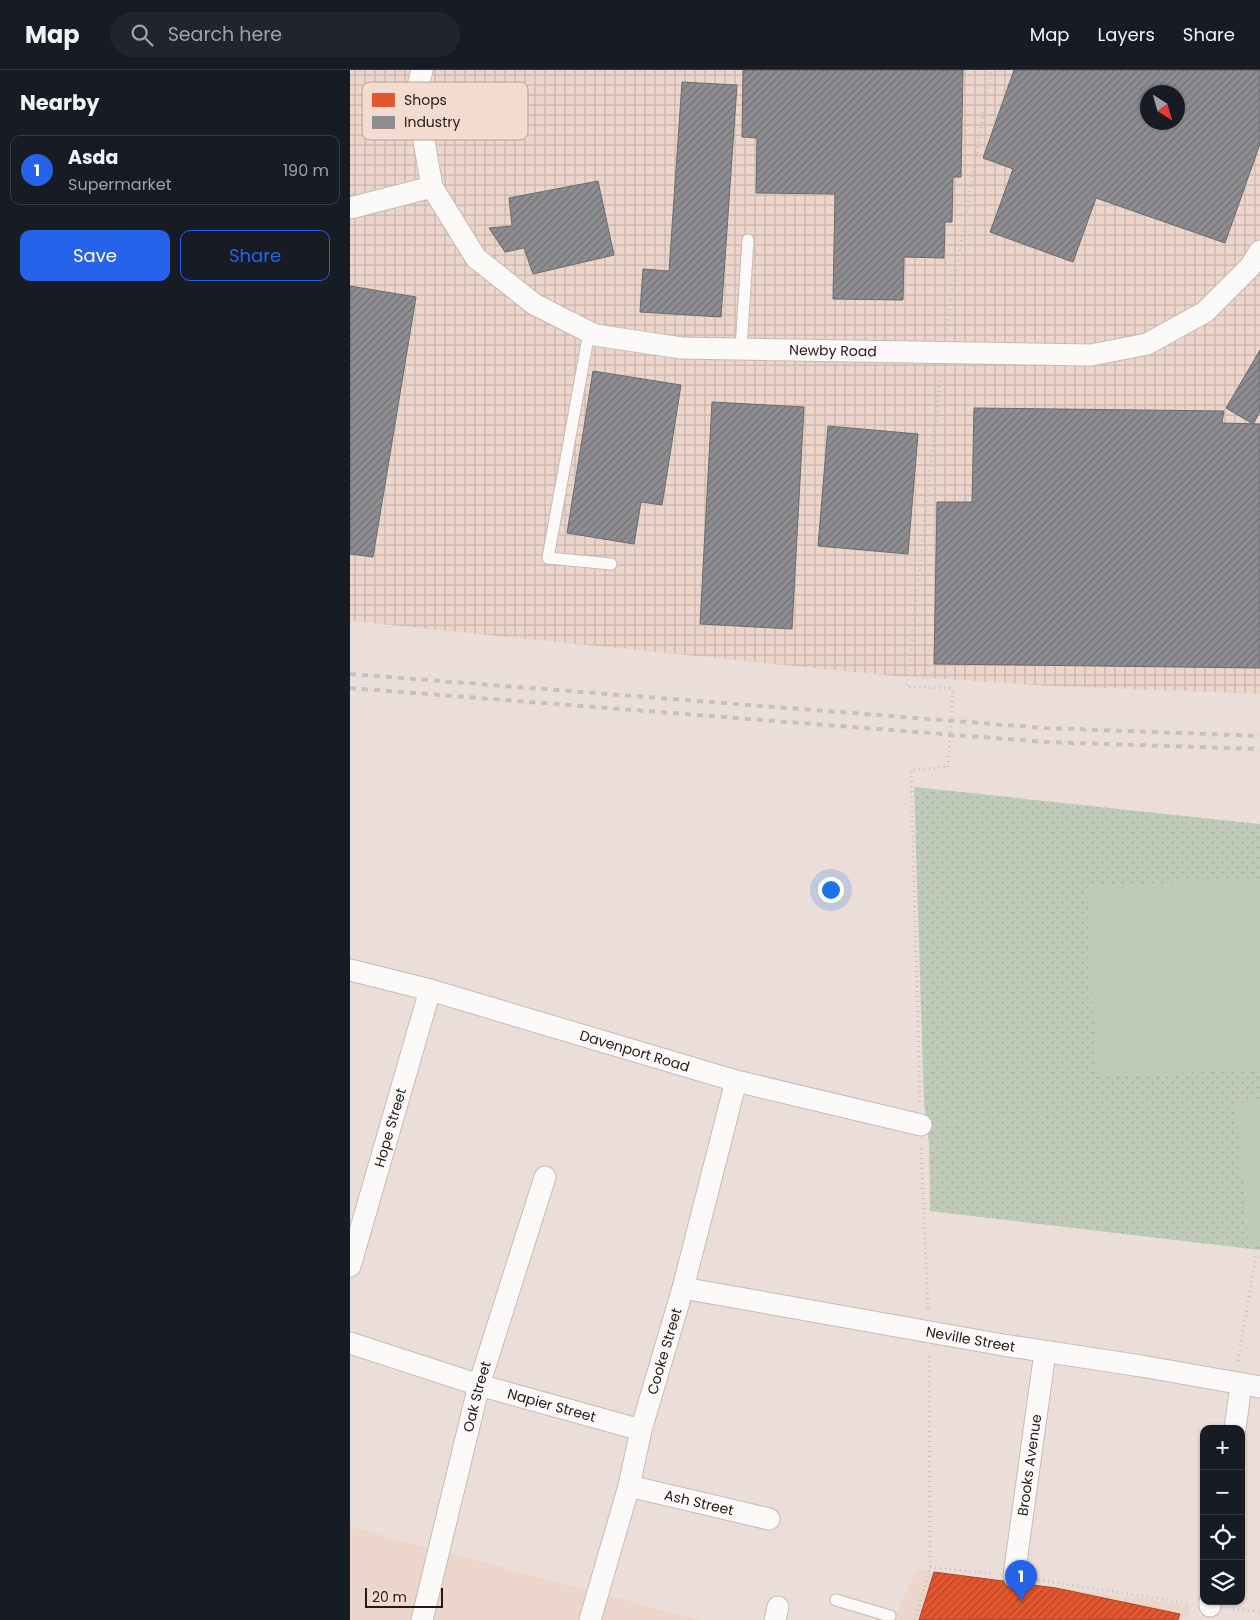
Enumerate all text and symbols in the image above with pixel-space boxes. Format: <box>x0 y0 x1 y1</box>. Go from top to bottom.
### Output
search box <box>110 12 460 57</box>
text: Map <box>25 18 80 51</box>
icon: search <box>128 21 156 49</box>
text: Search here <box>168 21 282 48</box>
text: Map <box>1030 22 1070 47</box>
text: Layers <box>1098 22 1155 47</box>
text: Share <box>1183 22 1235 47</box>
legend <box>362 82 528 140</box>
north arrow <box>1140 85 1185 130</box>
text: Nearby <box>20 88 100 117</box>
text: Shops <box>404 90 447 110</box>
text: Industry <box>404 112 460 132</box>
text: Asda <box>68 144 118 171</box>
text: 1 <box>34 159 40 182</box>
text: 190 m <box>283 159 329 182</box>
text: Supermarket <box>68 173 172 196</box>
button: Save <box>20 230 170 281</box>
button: Share <box>180 230 330 281</box>
street label: Newby Road <box>789 340 877 361</box>
your location <box>818 877 844 903</box>
street label: Davenport Road <box>577 1025 692 1077</box>
street label: Hope Street <box>369 1086 411 1170</box>
street label: Cooke Street <box>642 1305 687 1397</box>
street label: Neville Street <box>924 1321 1016 1357</box>
street label: Oak Street <box>458 1359 496 1434</box>
street label: Napier Street <box>505 1383 598 1427</box>
street label: Brooks Avenue <box>1012 1413 1046 1517</box>
map controls <box>1200 1425 1245 1605</box>
button: + <box>1200 1425 1245 1470</box>
button: − <box>1200 1470 1245 1515</box>
street label: Ash Street <box>662 1485 736 1520</box>
button: locate <box>1200 1515 1245 1560</box>
pin: 1 <box>1005 1560 1037 1601</box>
button: layers <box>1200 1560 1245 1605</box>
scale bar <box>365 1585 442 1608</box>
text: 20 m <box>372 1587 407 1607</box>

